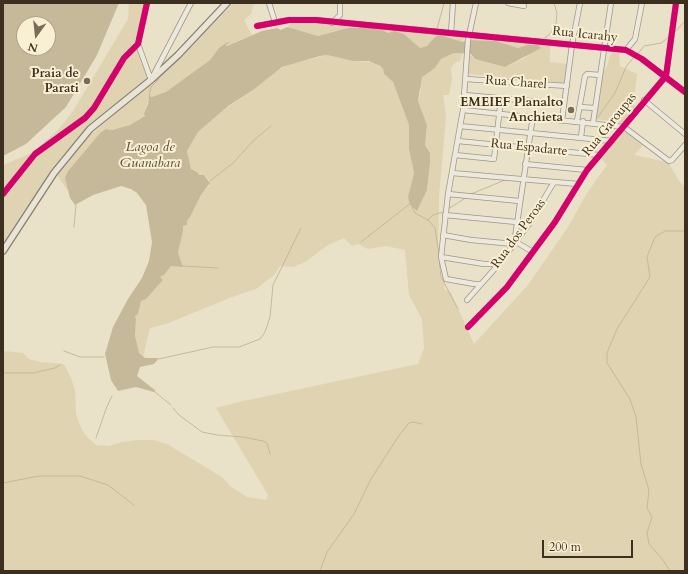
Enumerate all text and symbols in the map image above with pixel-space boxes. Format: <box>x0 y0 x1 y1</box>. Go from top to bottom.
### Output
north arrow <box>16 16 56 56</box>
street label: Rua Icarahy <box>552 24 618 46</box>
text: N <box>26 39 40 56</box>
place label: Praia de Parati <box>31 66 79 97</box>
street label: Rua Charel <box>485 73 547 93</box>
marker: Praia de Parati <box>82 76 92 86</box>
street label: Rua Garoupas <box>580 90 640 160</box>
place label: EMEIEF Planalto Anchieta <box>460 95 563 126</box>
marker: EMEIEF Planalto Anchieta <box>566 105 576 115</box>
street label: Rua Espadarte <box>490 136 568 160</box>
water label: Lagoa de Guanabara <box>120 140 180 172</box>
street label: Rua dos Peroas <box>488 196 550 272</box>
scale bar <box>544 532 635 558</box>
text: 200 m <box>549 539 581 555</box>

